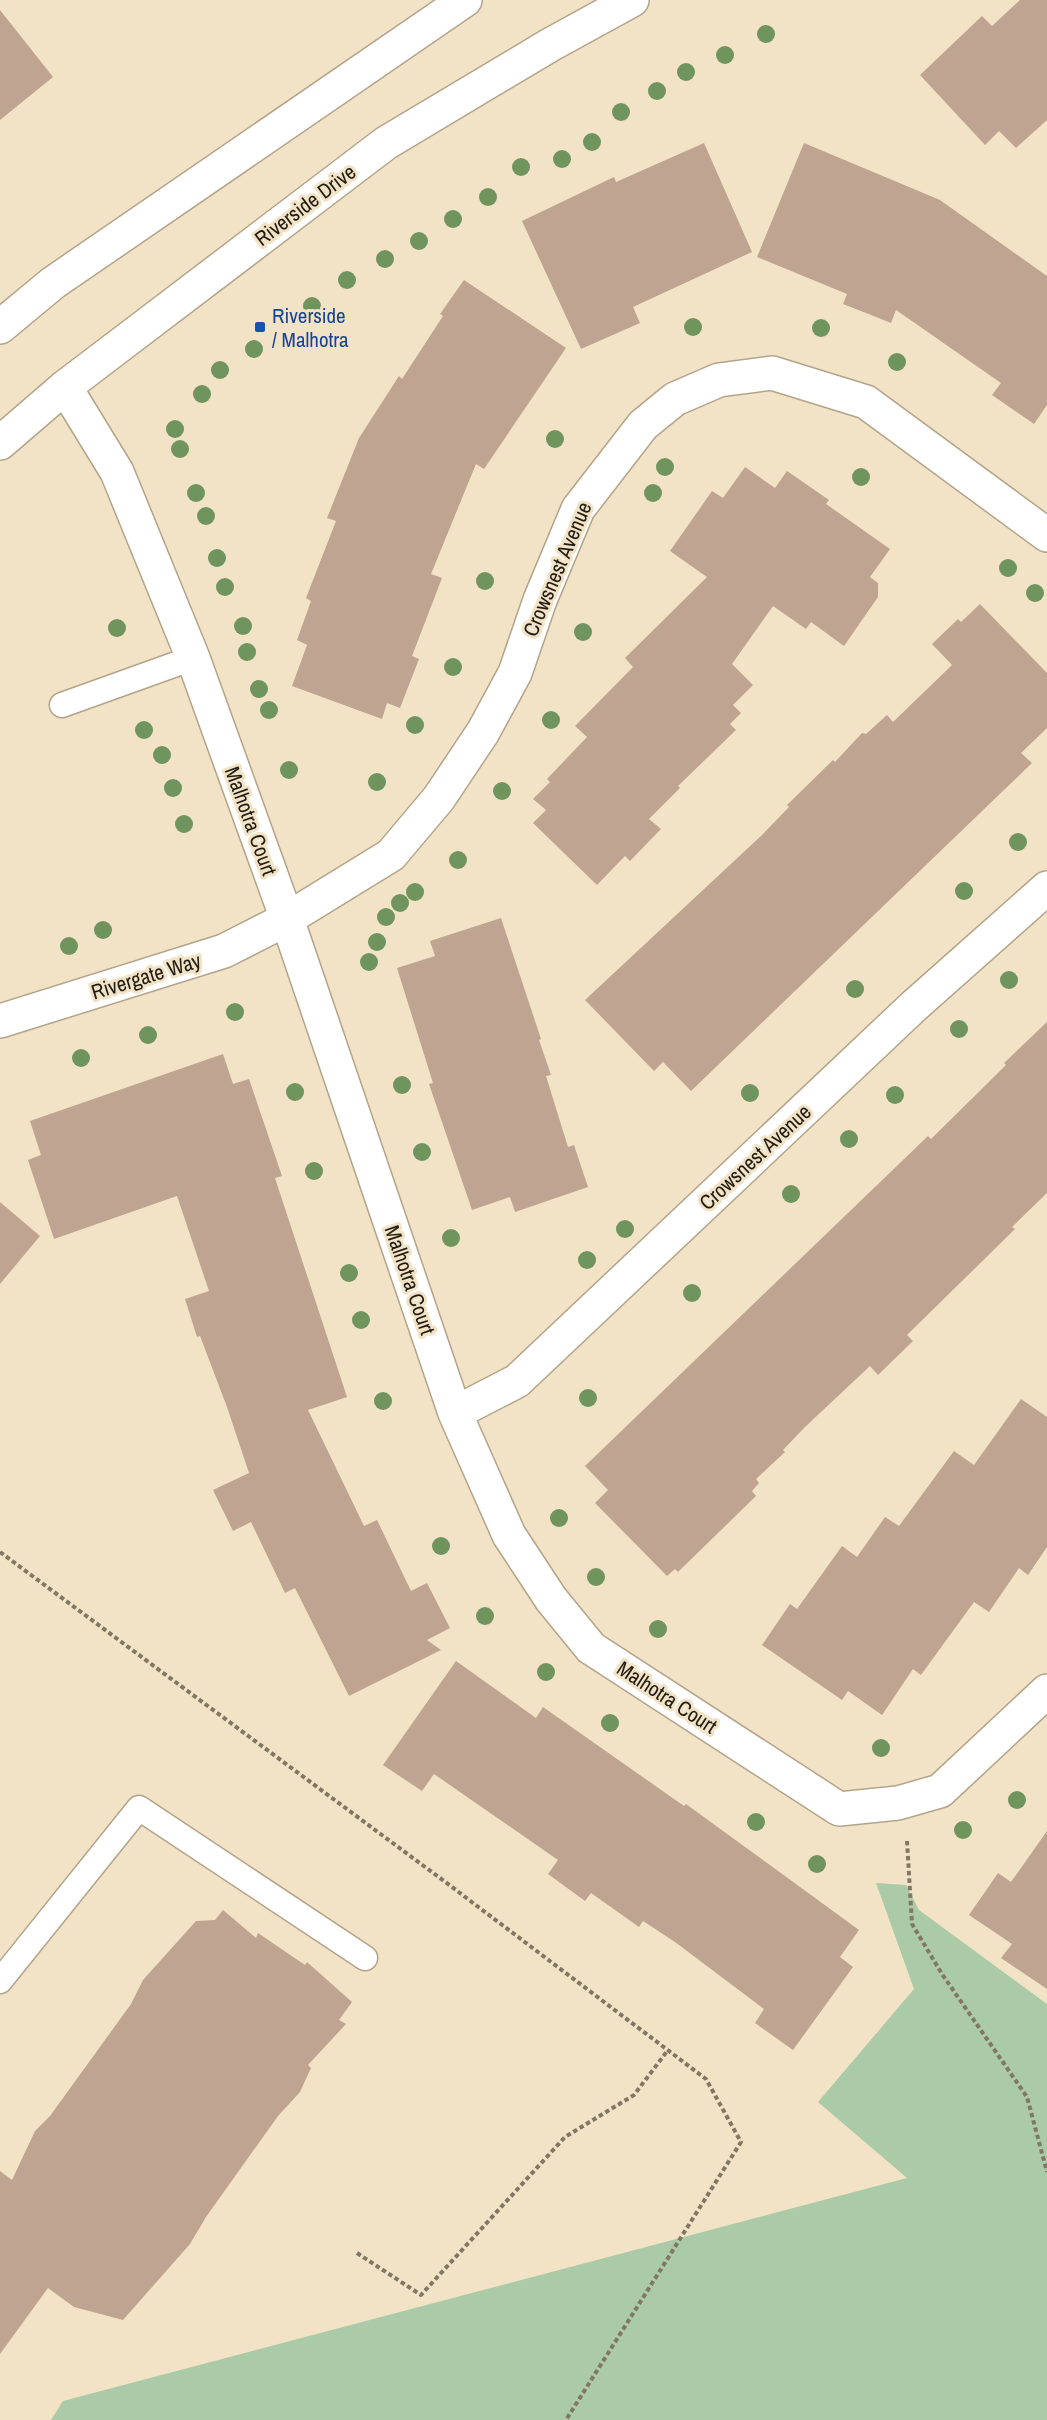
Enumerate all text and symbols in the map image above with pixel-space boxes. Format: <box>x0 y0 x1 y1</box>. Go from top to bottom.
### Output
street label: Riverside Drive <box>249 157 361 253</box>
place label: Riverside / Malhotra <box>272 301 349 354</box>
marker: Riverside / Malhotra <box>253 320 267 334</box>
street label: Crowsnest Avenue <box>516 497 598 641</box>
street label: Malhotra Court <box>218 763 284 880</box>
street label: Rivergate Way <box>88 945 205 1006</box>
street label: Crowsnest Avenue <box>693 1098 817 1216</box>
street label: Malhotra Court <box>378 1221 442 1339</box>
street label: Malhotra Court <box>611 1654 723 1740</box>

